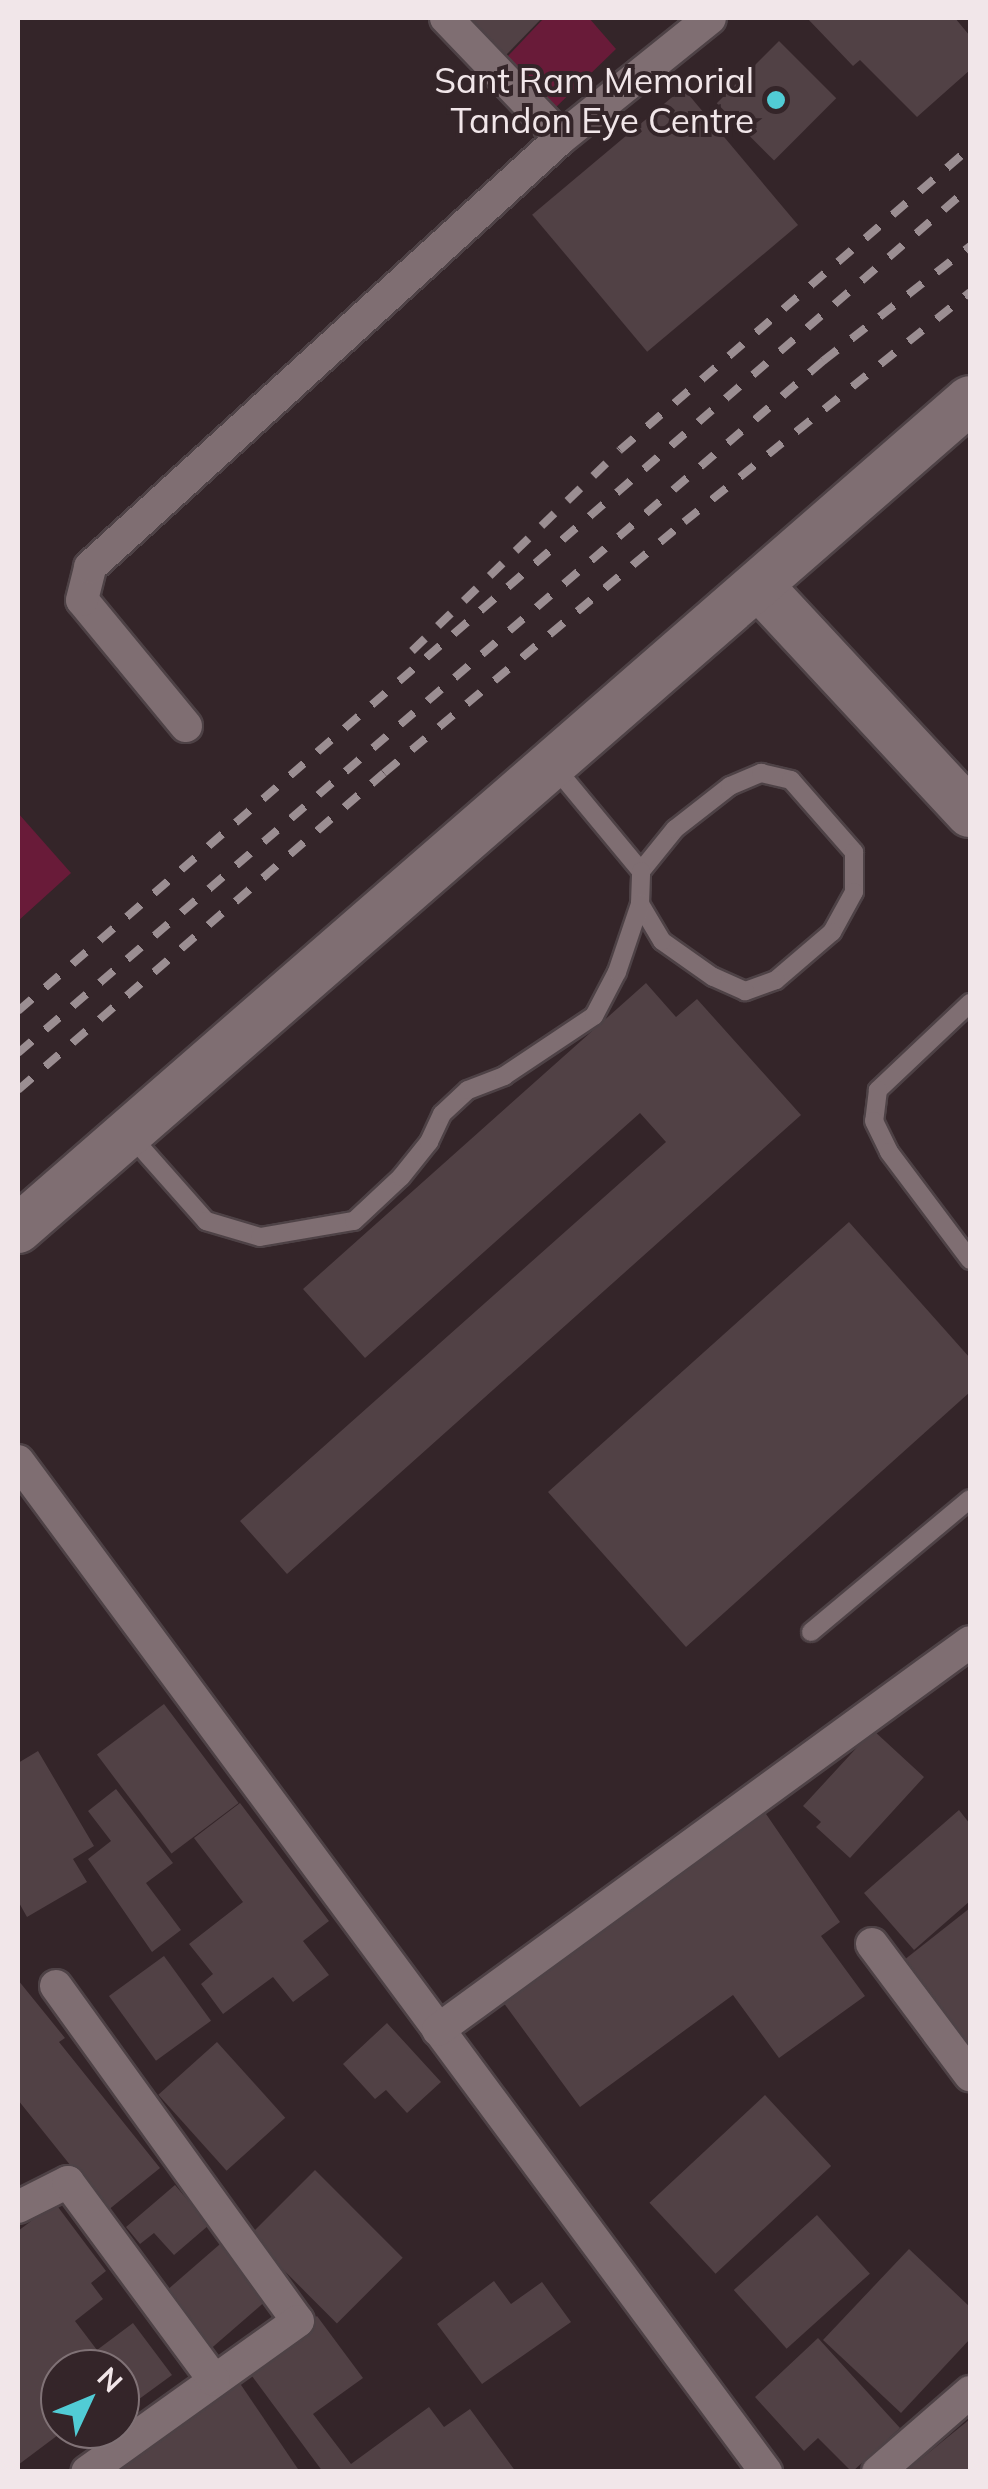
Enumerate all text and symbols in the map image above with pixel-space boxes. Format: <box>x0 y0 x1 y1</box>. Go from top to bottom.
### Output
place label: Sant Ram Memorial Tandon Eye Centre <box>434 59 754 141</box>
marker: Sant Ram Memorial Tandon Eye Centre <box>763 87 789 113</box>
north arrow <box>40 2349 140 2449</box>
text: N <box>91 2359 130 2399</box>

